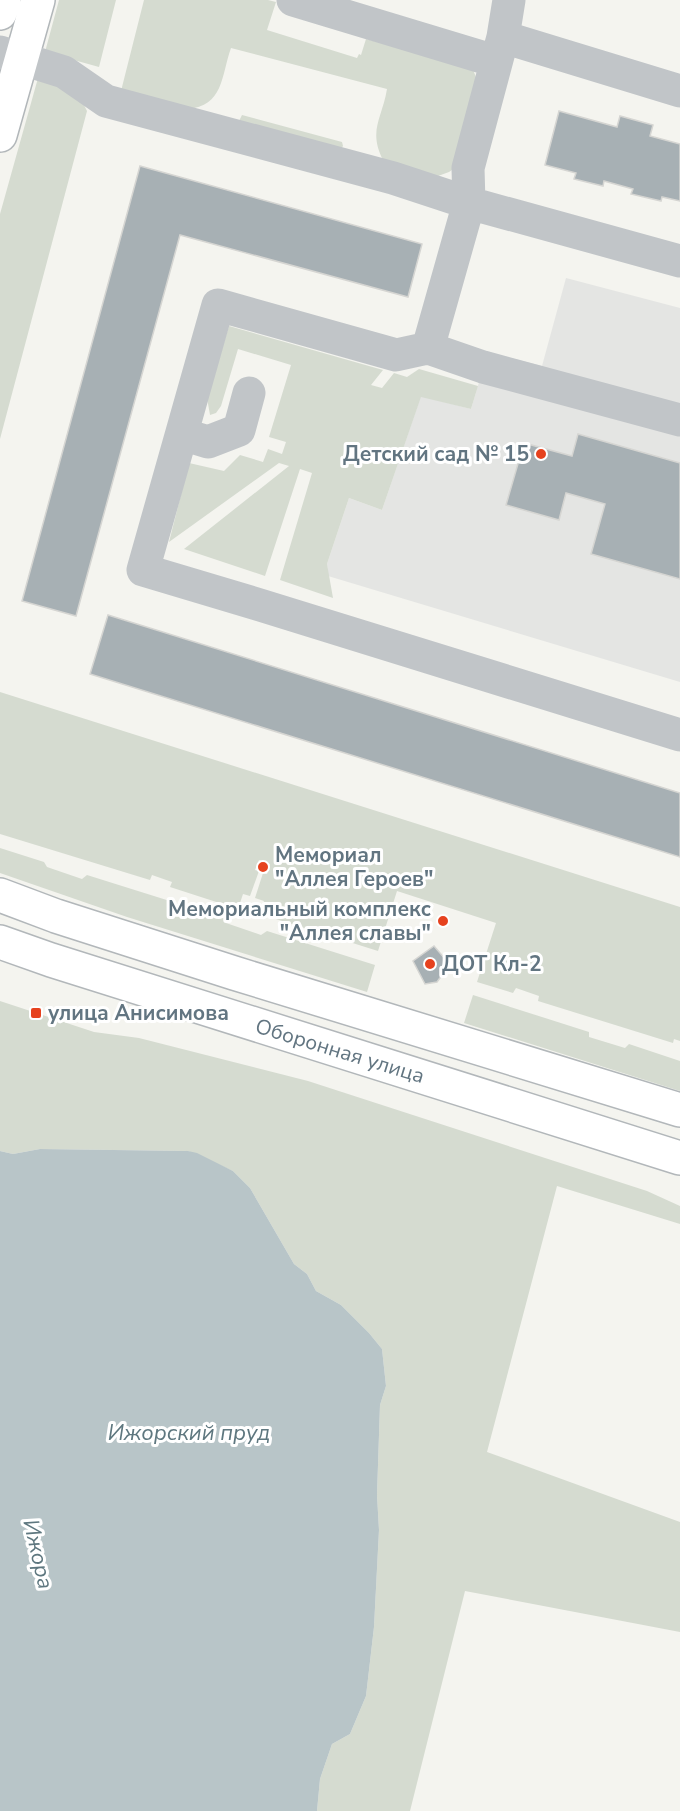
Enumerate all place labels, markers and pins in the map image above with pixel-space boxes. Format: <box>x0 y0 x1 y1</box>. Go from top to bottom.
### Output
place label: Детский сад № 15 <box>343 440 529 468</box>
marker: Детский сад № 15 <box>534 447 548 461</box>
place label: Мемориал "Аллея Героев" <box>275 841 433 893</box>
marker: Мемориал "Аллея Героев" <box>256 860 270 874</box>
place label: Мемориальный комплекс "Аллея славы" <box>168 895 431 947</box>
marker: Мемориальный комплекс "Аллея славы" <box>436 914 450 928</box>
place label: ДОТ Кл-2 <box>442 950 542 978</box>
marker: ДОТ Кл-2 <box>423 957 437 971</box>
place label: улица Анисимова <box>48 999 229 1027</box>
marker: улица Анисимова <box>29 1006 43 1020</box>

